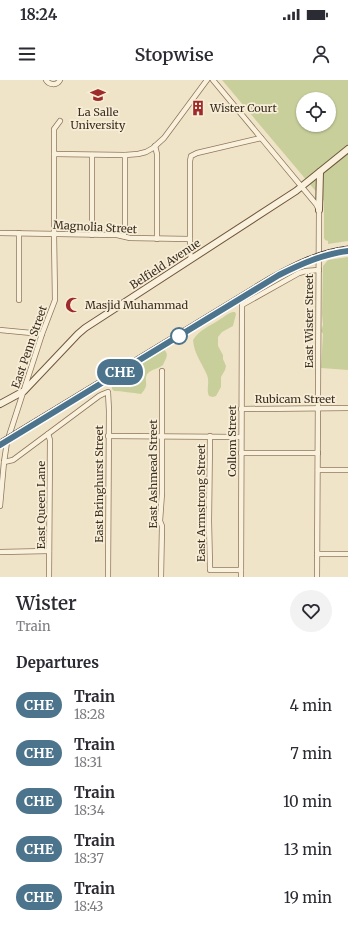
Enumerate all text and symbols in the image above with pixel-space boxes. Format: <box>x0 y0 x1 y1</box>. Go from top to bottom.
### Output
text: 18:24 <box>20 5 57 24</box>
icon: menu <box>16 43 38 65</box>
text: Stopwise <box>134 43 214 66</box>
icon: person <box>310 43 332 65</box>
school or university icon: La Salle University <box>89 86 107 104</box>
map controls <box>296 92 336 132</box>
button: locate <box>296 92 336 132</box>
building icon: Wister Court <box>189 99 207 117</box>
place label: Wister Court <box>209 101 277 115</box>
place label: La Salle University <box>71 105 126 132</box>
street label: Magnolia Street <box>53 218 138 236</box>
street label: Belfield Avenue <box>127 236 203 292</box>
street label: East Wister Street <box>302 273 316 368</box>
mosque icon: Masjid Muhammad <box>64 296 82 314</box>
place label: Masjid Muhammad <box>85 298 188 312</box>
street label: East Penn Street <box>8 303 50 390</box>
unlabelled marker <box>170 327 188 345</box>
line badge: CHE <box>97 359 143 385</box>
text: CHE <box>105 363 135 381</box>
street label: Rubicam Street <box>255 392 336 406</box>
street label: Collom Street <box>225 405 239 477</box>
street label: East Ashmead Street <box>146 419 160 529</box>
street label: East Bringhurst Street <box>92 425 106 543</box>
street label: East Armstrong Street <box>194 443 208 562</box>
street label: East Queen Lane <box>34 461 48 549</box>
button: heart <box>290 590 332 632</box>
text: Wister <box>16 591 77 615</box>
text: Train <box>16 618 51 635</box>
text: Departures <box>16 653 99 672</box>
text: Train <box>74 687 115 706</box>
text: CHE <box>24 696 54 714</box>
text: 4 min <box>290 696 332 715</box>
text: 18:28 <box>74 706 105 723</box>
text: Train <box>74 735 115 754</box>
text: CHE <box>24 744 54 762</box>
text: 7 min <box>290 744 332 763</box>
text: 18:31 <box>74 754 102 771</box>
text: Train <box>74 783 115 802</box>
text: CHE <box>24 792 54 810</box>
text: 10 min <box>283 792 332 811</box>
text: 18:34 <box>74 802 105 819</box>
text: Train <box>74 831 115 850</box>
text: CHE <box>24 840 54 858</box>
text: 13 min <box>284 840 332 859</box>
text: 18:37 <box>74 850 104 867</box>
text: Train <box>74 879 115 898</box>
text: CHE <box>24 888 54 906</box>
text: 19 min <box>284 888 332 907</box>
text: 18:43 <box>74 898 104 915</box>

